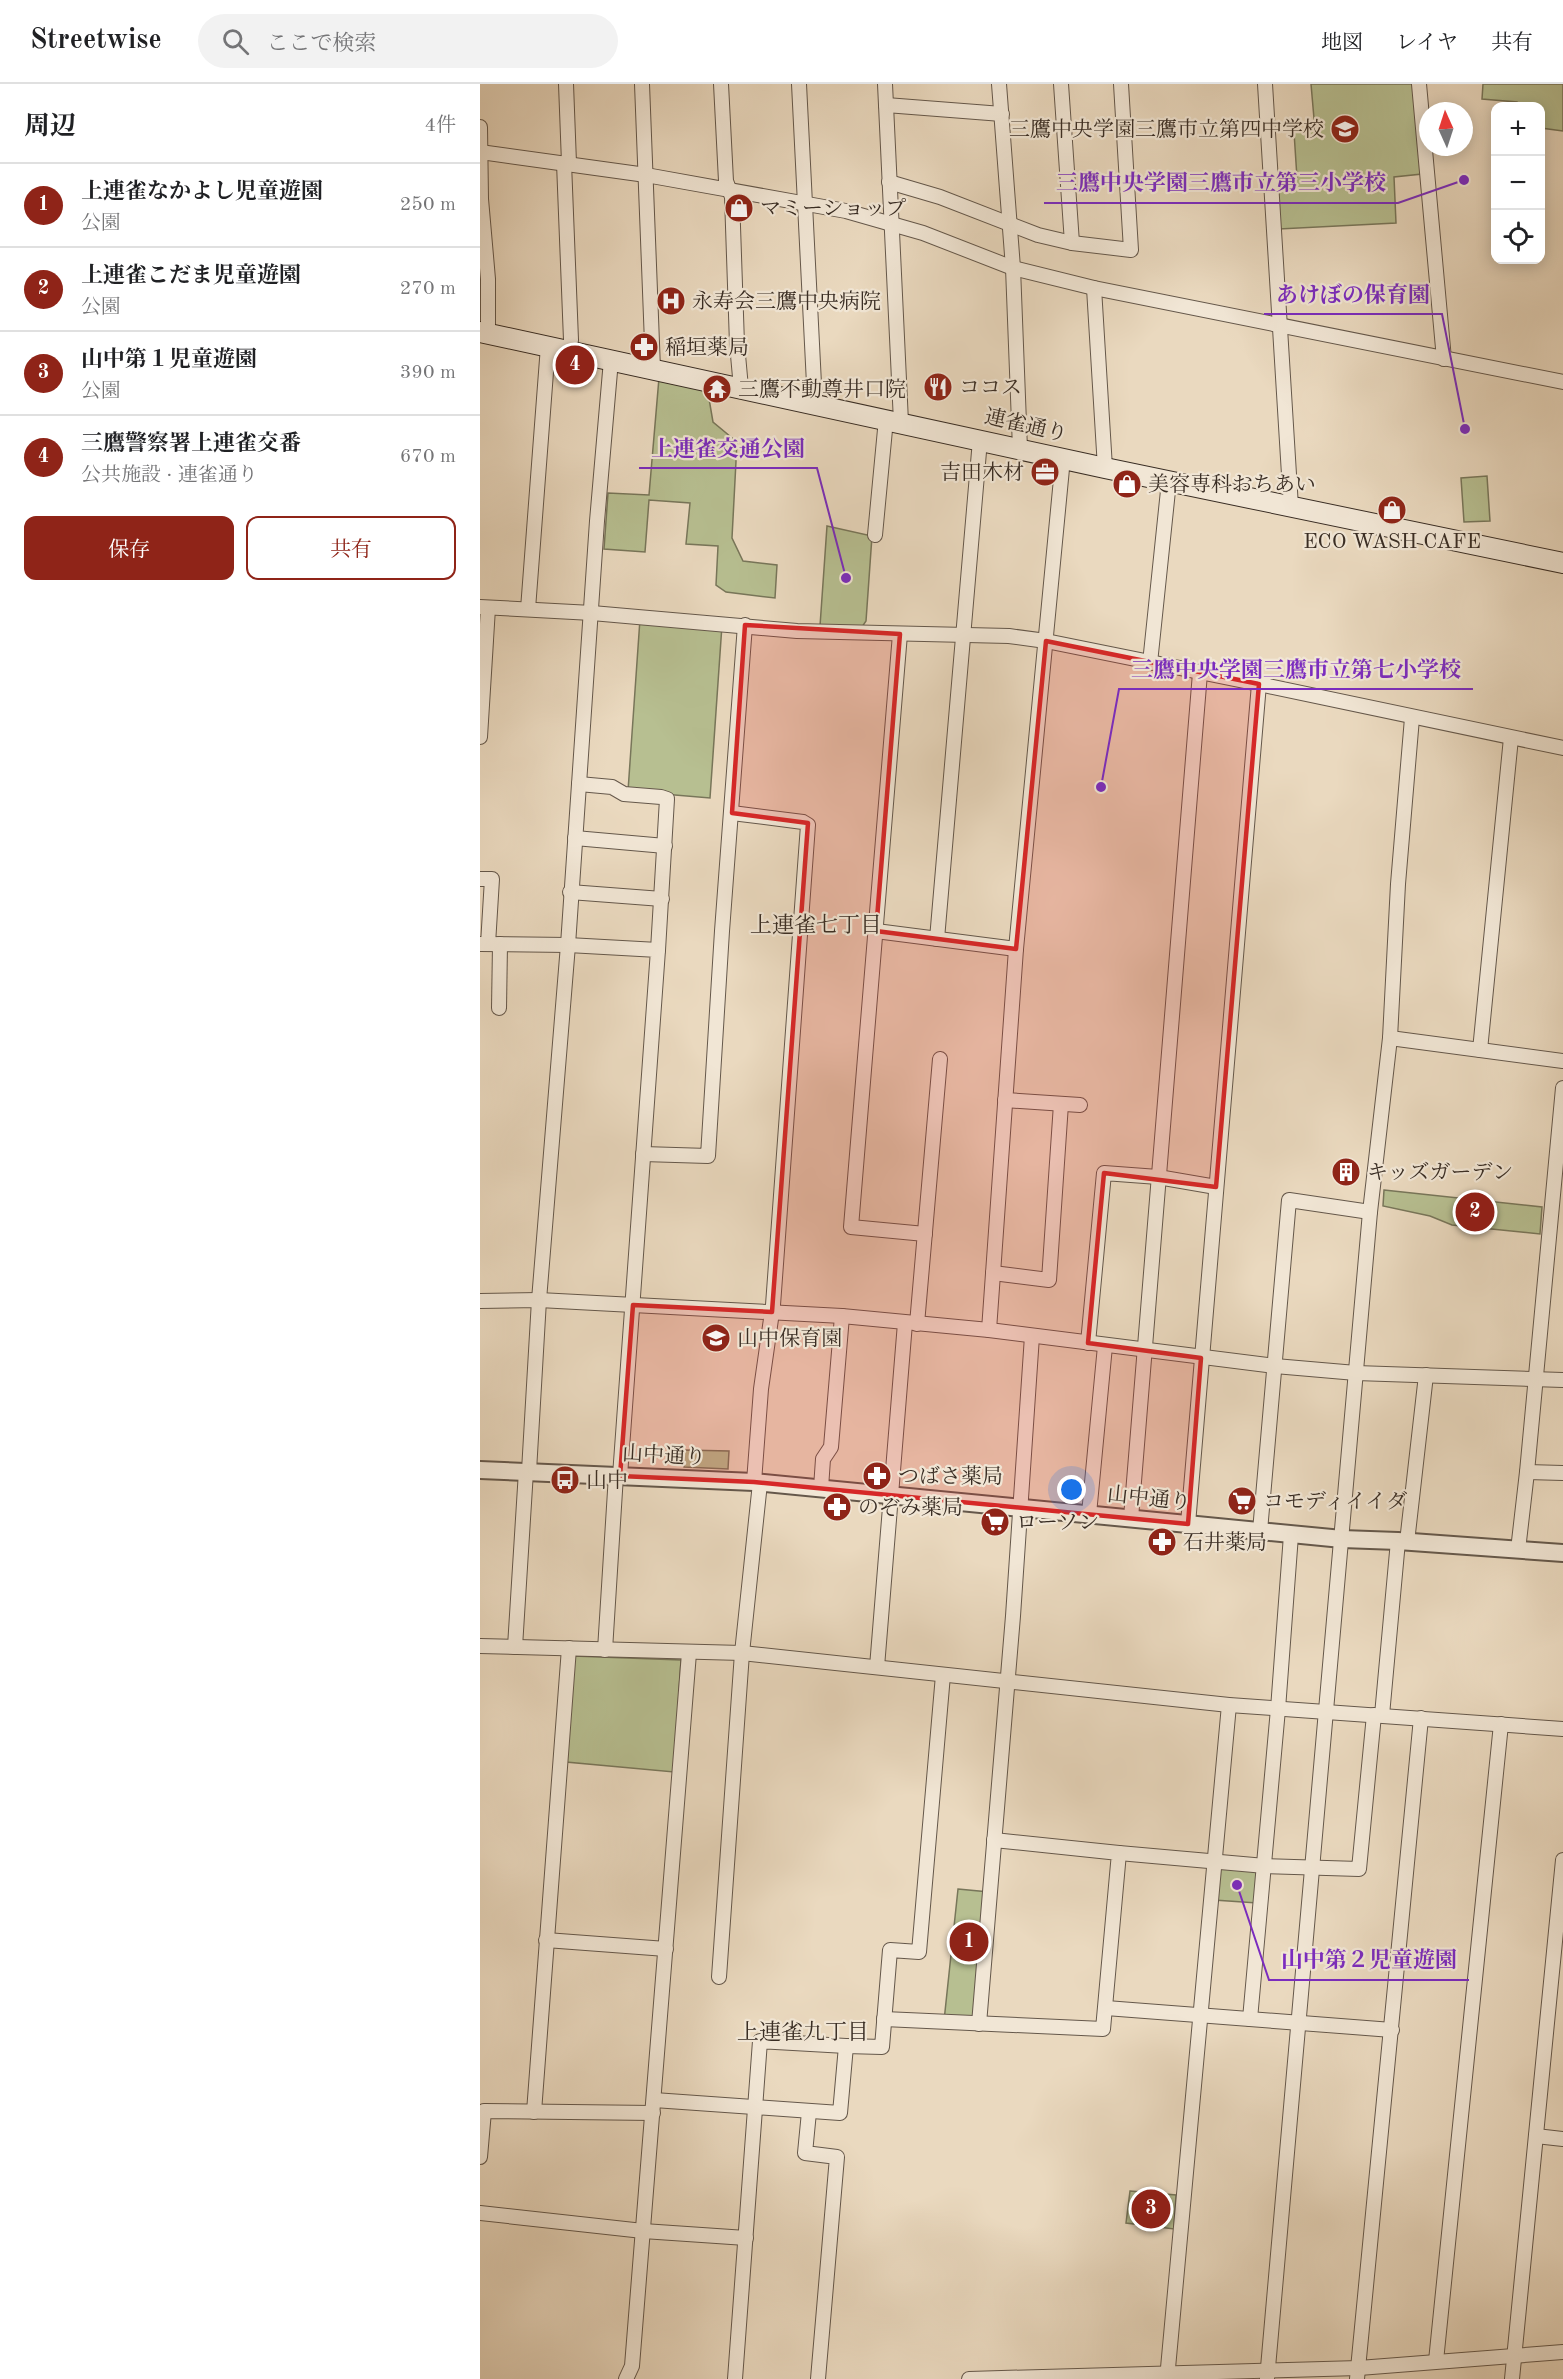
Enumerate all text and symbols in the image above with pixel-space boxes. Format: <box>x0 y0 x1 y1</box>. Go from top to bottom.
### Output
search box <box>198 14 618 68</box>
icon: search <box>219 25 252 58</box>
text: Streetwise <box>30 27 162 55</box>
text: ここで検索 <box>267 33 377 55</box>
text: 地図 <box>1321 33 1363 54</box>
text: レイヤ <box>1396 33 1458 54</box>
text: 共有 <box>1491 33 1533 54</box>
north arrow <box>1419 102 1473 156</box>
map controls <box>1491 102 1545 264</box>
button: + <box>1491 102 1545 156</box>
school or university icon: 三鷹中央学園三鷹市立第四中学校 <box>1329 113 1361 145</box>
text: 周辺 <box>24 114 76 140</box>
text: 4件 <box>424 116 456 136</box>
place label: 三鷹中央学園三鷹市立第四中学校 <box>1009 118 1324 141</box>
button: − <box>1491 156 1545 210</box>
callout: 三鷹中央学園三鷹市立第三小学校 <box>1044 163 1398 203</box>
text: 三鷹中央学園三鷹市立第三小学校 <box>1056 171 1386 195</box>
text: 上連雀なかよし児童遊園 <box>81 181 323 203</box>
shop icon: マミーショップ <box>723 192 755 224</box>
text: 1 <box>38 195 49 215</box>
text: 250 m <box>400 195 456 215</box>
place label: マミーショップ <box>760 198 906 220</box>
button: locate <box>1491 210 1545 264</box>
text: 公園 <box>81 214 121 234</box>
text: 上連雀こだま児童遊園 <box>81 265 301 287</box>
callout: あけぼの保育園 <box>1264 274 1442 314</box>
text: 2 <box>38 279 49 299</box>
text: 270 m <box>400 279 456 299</box>
text: あけぼの保育園 <box>1276 283 1430 307</box>
hospital icon: 永寿会三鷹中央病院 <box>655 285 687 317</box>
place label: 永寿会三鷹中央病院 <box>692 290 881 313</box>
text: 公園 <box>81 298 121 318</box>
pharmacy icon: 稲垣薬局 <box>628 331 660 363</box>
place label: 稲垣薬局 <box>665 336 749 359</box>
pin: 4 <box>556 342 595 388</box>
text: 山中第１児童遊園 <box>81 349 257 371</box>
text: 3 <box>38 363 49 383</box>
text: 390 m <box>400 363 456 383</box>
restaurant icon: ココス <box>922 371 954 403</box>
temple icon: 三鷹不動尊井口院 <box>701 373 733 405</box>
place label: 三鷹不動尊井口院 <box>738 378 906 401</box>
place label: ココス <box>959 378 1022 399</box>
text: 公園 <box>81 382 121 402</box>
street label: 連雀通り <box>982 405 1069 446</box>
callout: 上連雀交通公園 <box>639 428 817 468</box>
text: 三鷹警察署上連雀交番 <box>81 433 301 455</box>
text: 上連雀交通公園 <box>651 437 805 461</box>
text: 4 <box>38 447 49 467</box>
text: 670 m <box>400 447 456 467</box>
office icon: 吉田木材 <box>1029 456 1061 488</box>
place label: 吉田木材 <box>940 461 1024 484</box>
text: 公共施設 · 連雀通り <box>81 466 258 486</box>
shop icon: 美容専科おちあい <box>1111 468 1143 500</box>
place label: 美容専科おちあい <box>1148 473 1316 496</box>
shop icon: ECO WASH CAFE <box>1376 494 1408 526</box>
button: 保存 <box>24 516 234 580</box>
button: 共有 <box>246 516 456 580</box>
place label: ECO WASH CAFE <box>1303 532 1481 553</box>
callout: 三鷹中央学園三鷹市立第七小学校 <box>1119 649 1473 689</box>
text: 三鷹中央学園三鷹市立第七小学校 <box>1131 658 1461 682</box>
district label: 上連雀七丁目 <box>750 913 882 937</box>
building icon: キッズガーデン <box>1330 1156 1362 1188</box>
place label: キッズガーデン <box>1367 1161 1513 1184</box>
pin: 2 <box>1456 1190 1494 1234</box>
school or university icon: 山中保育園 <box>700 1322 732 1354</box>
place label: 山中保育園 <box>737 1327 842 1350</box>
street label: 山中通り <box>621 1442 707 1469</box>
pharmacy icon: つばさ薬局 <box>861 1460 893 1492</box>
bus stop icon: 山中 <box>549 1464 581 1496</box>
place label: つばさ薬局 <box>898 1465 1003 1488</box>
place label: 山中 <box>586 1469 628 1492</box>
your location <box>1057 1475 1086 1504</box>
street label: 山中通り <box>1106 1483 1192 1514</box>
supermarket icon: コモディイイダ <box>1226 1485 1258 1517</box>
place label: コモディイイダ <box>1263 1490 1407 1513</box>
pharmacy icon: のぞみ薬局 <box>821 1491 853 1523</box>
place label: のぞみ薬局 <box>858 1496 963 1519</box>
supermarket icon: ローソン <box>979 1506 1011 1538</box>
place label: ローソン <box>1016 1513 1099 1534</box>
pharmacy icon: 石井薬局 <box>1146 1526 1178 1558</box>
place label: 石井薬局 <box>1183 1531 1267 1554</box>
pin: 1 <box>950 1920 988 1964</box>
callout: 山中第２児童遊園 <box>1269 1940 1469 1980</box>
text: 山中第２児童遊園 <box>1281 1948 1457 1972</box>
district label: 上連雀九丁目 <box>737 2020 869 2044</box>
pin: 3 <box>1132 2186 1170 2232</box>

